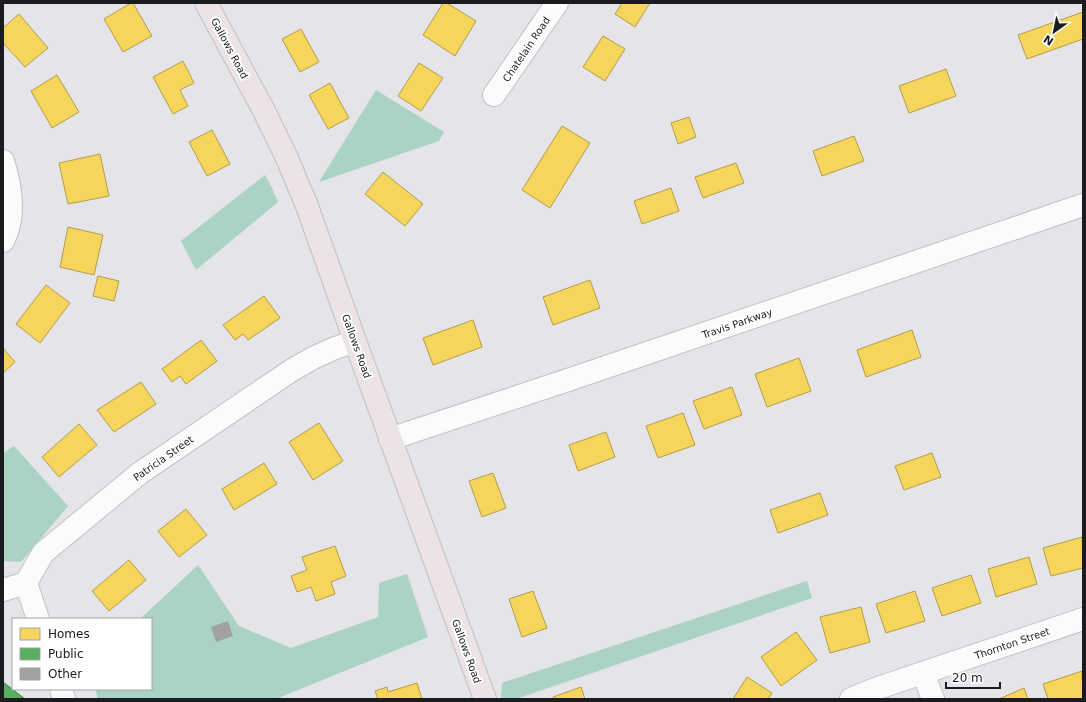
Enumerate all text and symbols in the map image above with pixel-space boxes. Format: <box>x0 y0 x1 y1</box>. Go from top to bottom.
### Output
north arrow <box>1034 12 1074 52</box>
street label: Chatelain Road <box>501 15 552 84</box>
street label: Gallows Road <box>209 16 250 80</box>
text: N <box>1041 32 1056 48</box>
street label: Travis Parkway <box>700 306 774 341</box>
street label: Gallows Road <box>340 313 373 380</box>
street label: Patricia Street <box>131 434 195 483</box>
legend <box>12 618 152 690</box>
street label: Gallows Road <box>450 618 483 685</box>
street label: Thornton Street <box>972 625 1051 662</box>
text: Homes <box>48 627 90 641</box>
text: Public <box>48 647 84 661</box>
scale bar <box>946 664 1000 690</box>
text: Other <box>48 667 82 681</box>
text: 20 m <box>952 671 983 685</box>

